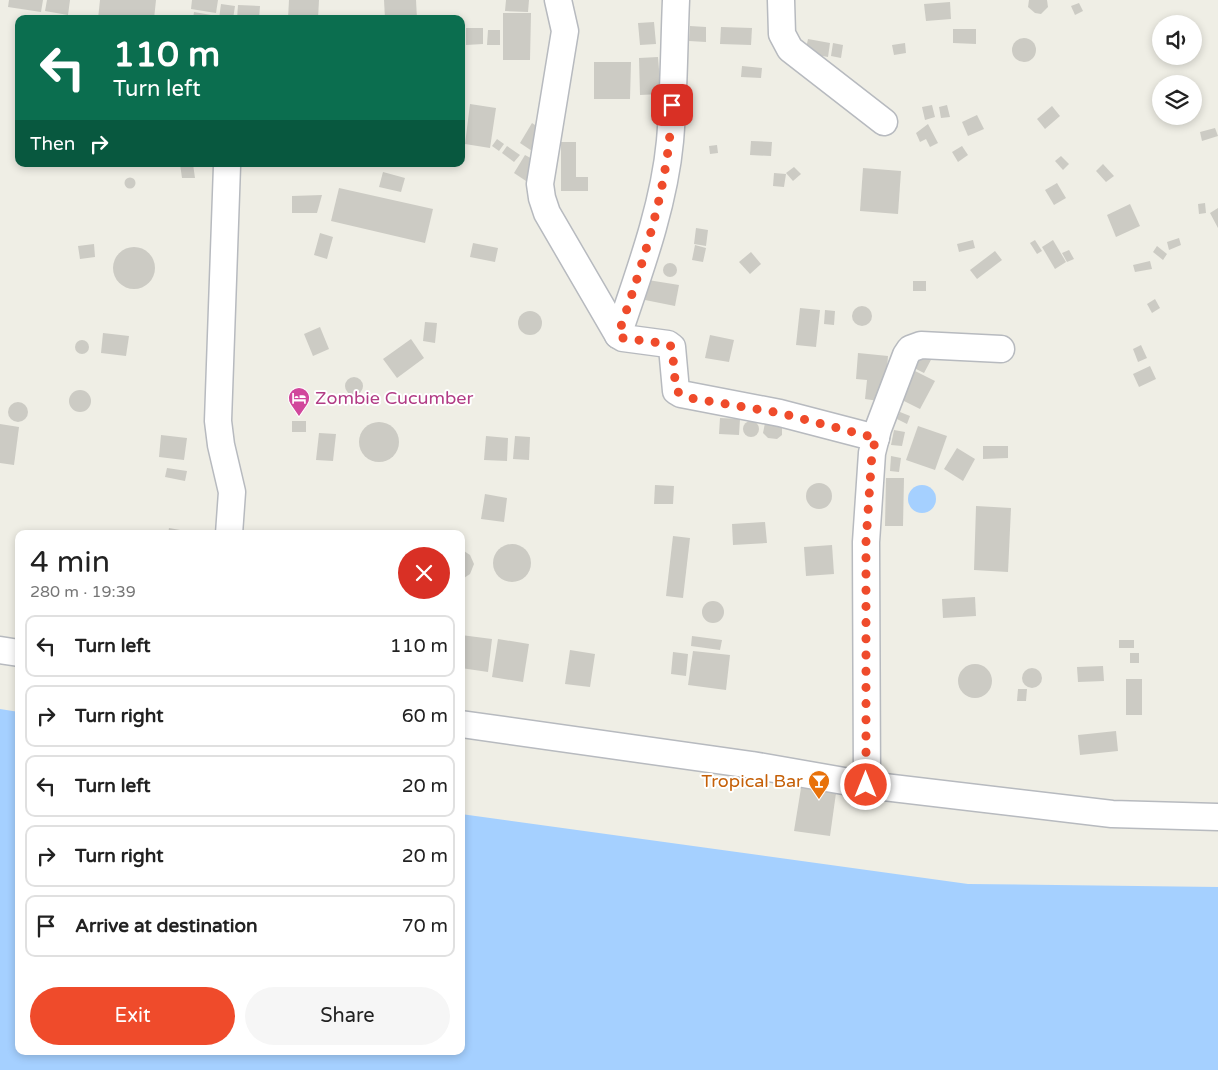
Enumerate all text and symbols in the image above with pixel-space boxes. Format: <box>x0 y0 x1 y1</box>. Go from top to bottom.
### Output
map controls <box>1152 15 1202 125</box>
button: sound <box>1152 15 1202 65</box>
text: 110 m <box>113 34 220 76</box>
icon: left <box>30 35 95 100</box>
button: layers <box>1152 75 1202 125</box>
text: Turn left <box>113 76 201 102</box>
pin <box>651 84 693 126</box>
icon: arrive <box>658 91 686 119</box>
icon: right <box>85 130 113 158</box>
text: Then <box>30 133 75 155</box>
hotel icon: Zombie Cucumber <box>287 386 311 417</box>
place label: Zombie Cucumber <box>315 387 474 409</box>
text: 4 min <box>30 544 110 581</box>
button: close <box>398 547 450 599</box>
text: 280 m · 19:39 <box>30 582 136 602</box>
icon: left <box>32 632 60 660</box>
text: Turn left <box>75 635 151 657</box>
text: 110 m <box>390 635 448 657</box>
icon: right <box>32 702 60 730</box>
text: Turn right <box>75 705 163 727</box>
text: 60 m <box>402 705 448 727</box>
position arrow <box>839 758 891 810</box>
bar icon: Tropical Bar <box>807 769 831 800</box>
place label: Tropical Bar <box>701 770 803 792</box>
icon: left <box>32 772 60 800</box>
text: Turn left <box>75 775 151 797</box>
text: 20 m <box>402 775 448 797</box>
icon: right <box>32 842 60 870</box>
text: Turn right <box>75 845 163 867</box>
text: 20 m <box>402 845 448 867</box>
icon: arrive <box>32 912 60 940</box>
text: Arrive at destination <box>75 915 258 937</box>
text: 70 m <box>402 915 448 937</box>
button: Exit <box>30 987 235 1045</box>
button: Share <box>245 987 450 1045</box>

